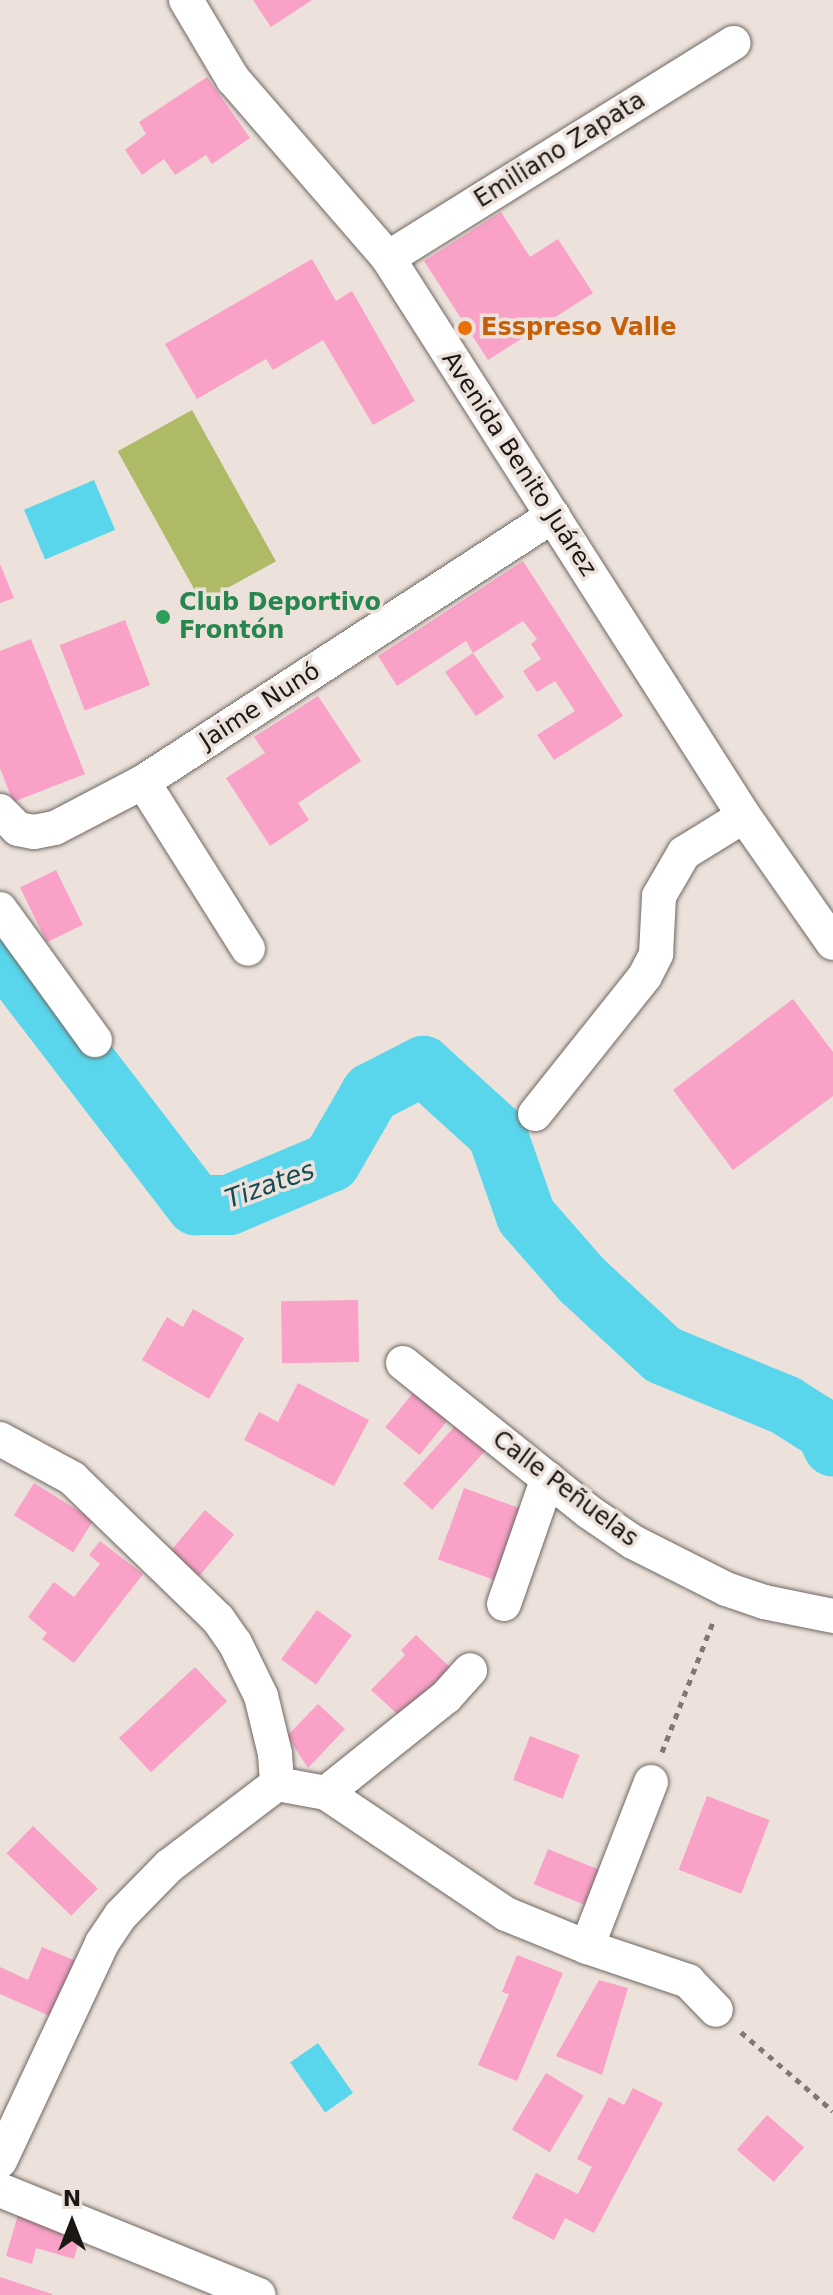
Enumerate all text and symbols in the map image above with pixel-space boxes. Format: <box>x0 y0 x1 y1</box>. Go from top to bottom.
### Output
street label: Emiliano Zapata <box>469 86 651 214</box>
place label: Esspreso Valle <box>481 314 677 342</box>
marker: Esspreso Valle <box>456 319 474 337</box>
street label: Avenida Benito Juárez <box>436 346 602 582</box>
place label: Club Deportivo Frontón <box>179 589 381 645</box>
marker: Club Deportivo Frontón <box>154 608 172 626</box>
street label: Jaime Nunó <box>195 657 325 755</box>
water label: Tizates <box>221 1155 319 1215</box>
street label: Calle Peñuelas <box>487 1425 643 1553</box>
north arrow <box>32 2183 112 2263</box>
text: N <box>63 2186 81 2211</box>

